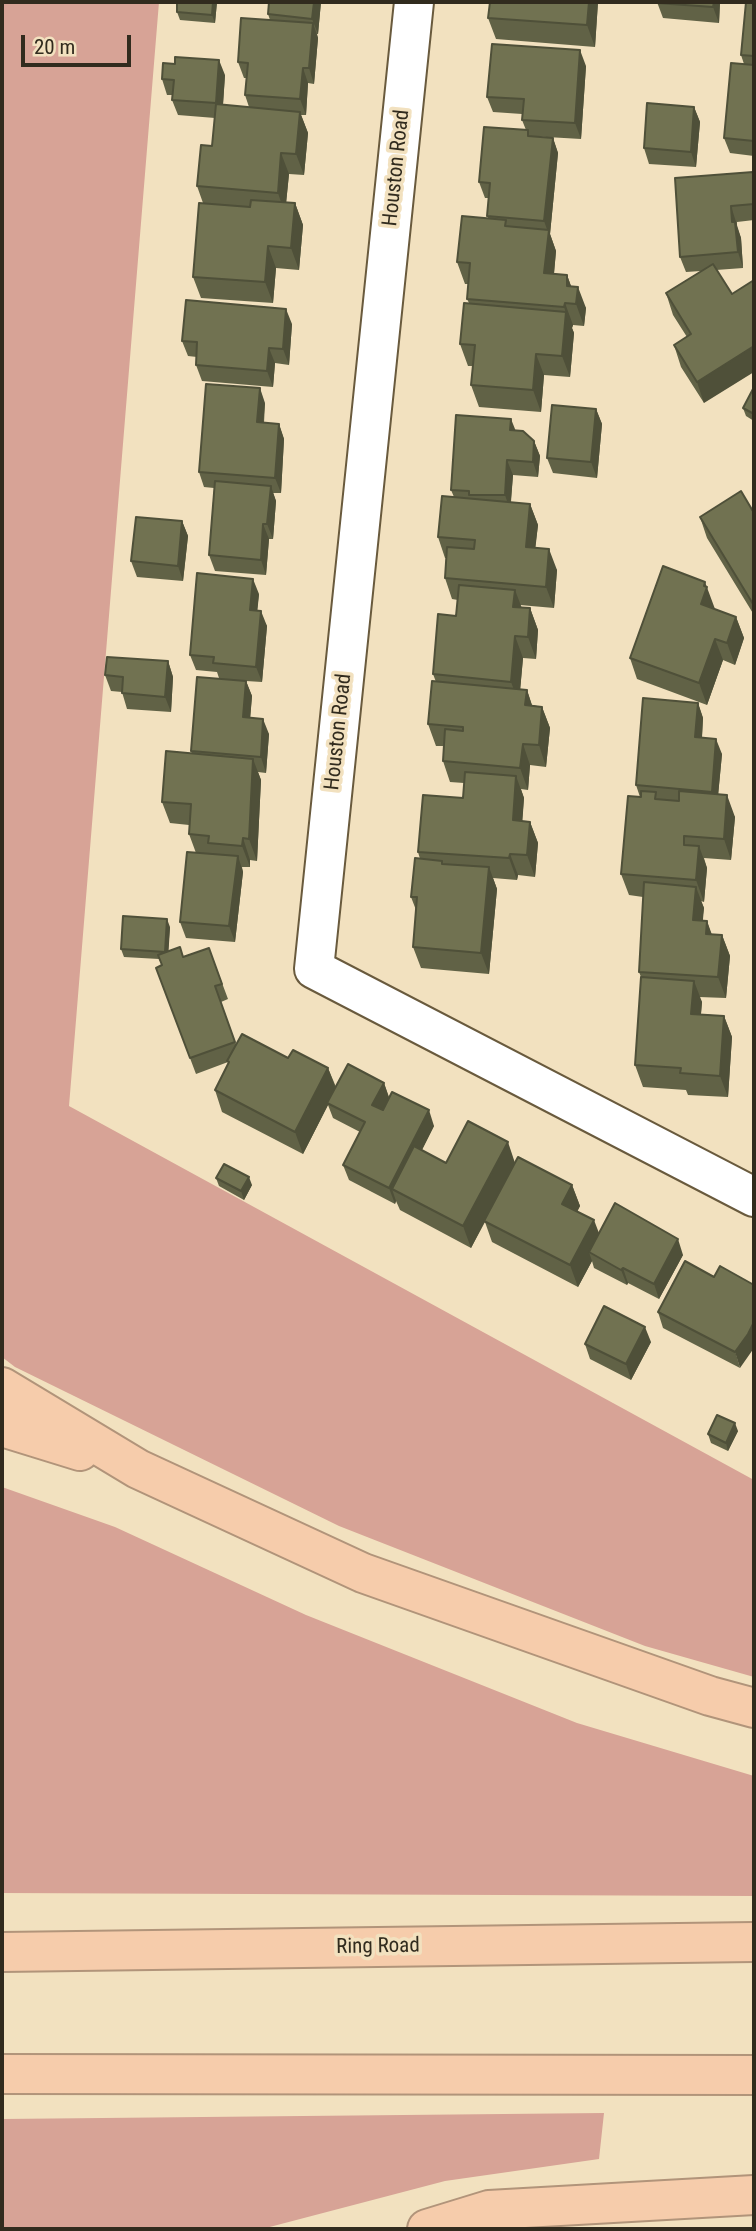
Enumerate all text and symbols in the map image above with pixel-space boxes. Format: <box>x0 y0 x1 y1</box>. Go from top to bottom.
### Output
scale bar <box>24 21 135 65</box>
text: 20 m <box>34 35 75 59</box>
street label: Houston Road <box>378 109 416 227</box>
street label: Houston Road <box>320 673 358 791</box>
street label: Ring Road <box>336 1934 420 1960</box>

